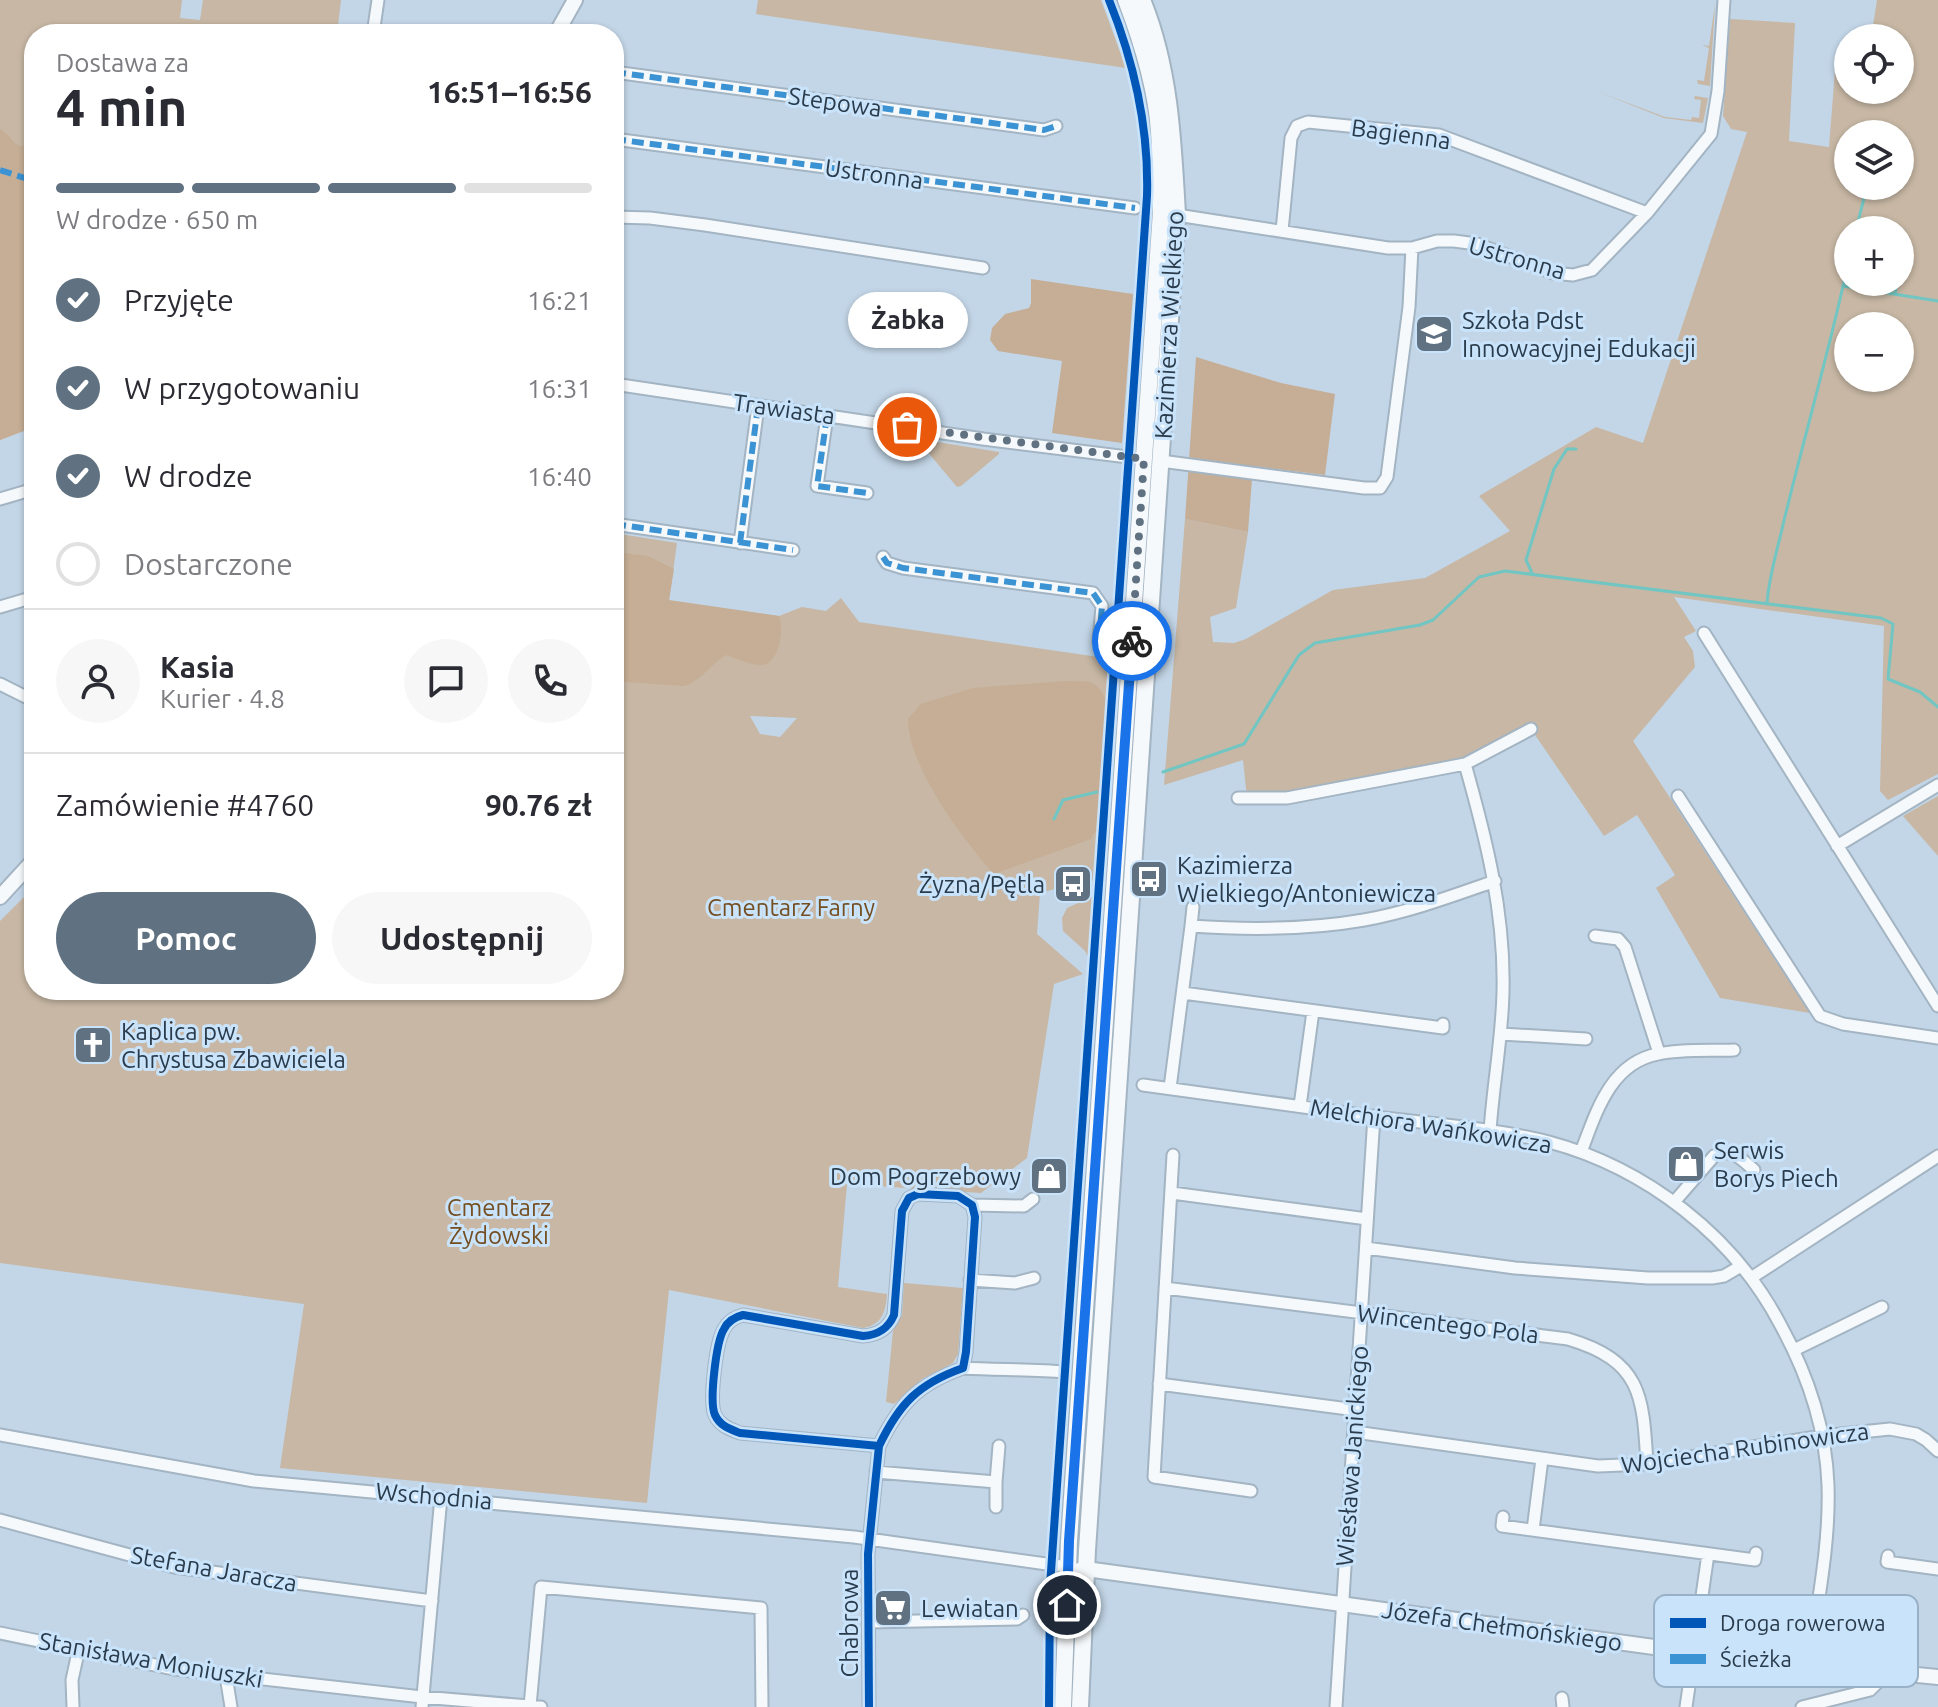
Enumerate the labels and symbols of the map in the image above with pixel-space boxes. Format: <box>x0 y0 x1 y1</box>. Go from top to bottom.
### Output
street label: Stepowa <box>786 82 884 122</box>
street label: Bagienna <box>1350 114 1452 154</box>
street label: Ustronna <box>823 154 925 194</box>
street label: Kazimierza Wielkiego <box>1150 210 1188 440</box>
street label: Ustronna <box>1466 231 1568 285</box>
callout: Żabka <box>847 291 967 347</box>
place label: Szkoła Pdst Innowacyjnej Edukacji <box>1462 307 1696 362</box>
school or university icon: Szkoła Pdst Innowacyjnej Edukacji <box>1413 313 1455 355</box>
street label: Trawiasta <box>731 388 837 430</box>
pin <box>873 393 941 461</box>
courier <box>1092 601 1172 681</box>
place label: Kazimierza Wielkiego/Antoniewicza <box>1177 852 1436 907</box>
bus stop icon: Kazimierza Wielkiego/Antoniewicza <box>1128 858 1170 900</box>
bus stop icon: Żyzna/Pętla <box>1052 863 1094 905</box>
place label: Żyzna/Pętla <box>919 871 1045 898</box>
park label: Cmentarz Farny <box>707 894 875 921</box>
place label: Kaplica pw. Chrystusa Zbawiciela <box>121 1018 346 1073</box>
church icon: Kaplica pw. Chrystusa Zbawiciela <box>72 1024 114 1066</box>
street label: Melchiora Wańkowicza <box>1308 1094 1554 1158</box>
place label: Serwis Borys Piech <box>1714 1137 1839 1192</box>
shop icon: Serwis Borys Piech <box>1665 1143 1707 1185</box>
shop icon: Dom Pogrzebowy <box>1028 1155 1070 1197</box>
place label: Dom Pogrzebowy <box>830 1163 1021 1190</box>
park label: Cmentarz Żydowski <box>447 1194 551 1249</box>
street label: Wincentego Pola <box>1356 1299 1540 1349</box>
street label: Wiesława Janickiego <box>1331 1345 1373 1567</box>
street label: Wojciecha Rubinowicza <box>1619 1417 1871 1479</box>
street label: Wschodnia <box>374 1477 494 1515</box>
street label: Stefana Jaracza <box>129 1541 299 1597</box>
street label: Chabrowa <box>836 1569 863 1677</box>
pin <box>1033 1571 1101 1639</box>
supermarket icon: Lewiatan <box>872 1587 914 1629</box>
place label: Lewiatan <box>921 1595 1019 1622</box>
legend <box>1654 1595 1918 1687</box>
street label: Józefa Chełmońskiego <box>1380 1596 1624 1656</box>
text: Droga rowerowa <box>1720 1610 1886 1635</box>
street label: Stanisława Moniuszki <box>37 1627 265 1693</box>
text: Ścieżka <box>1720 1645 1792 1671</box>

